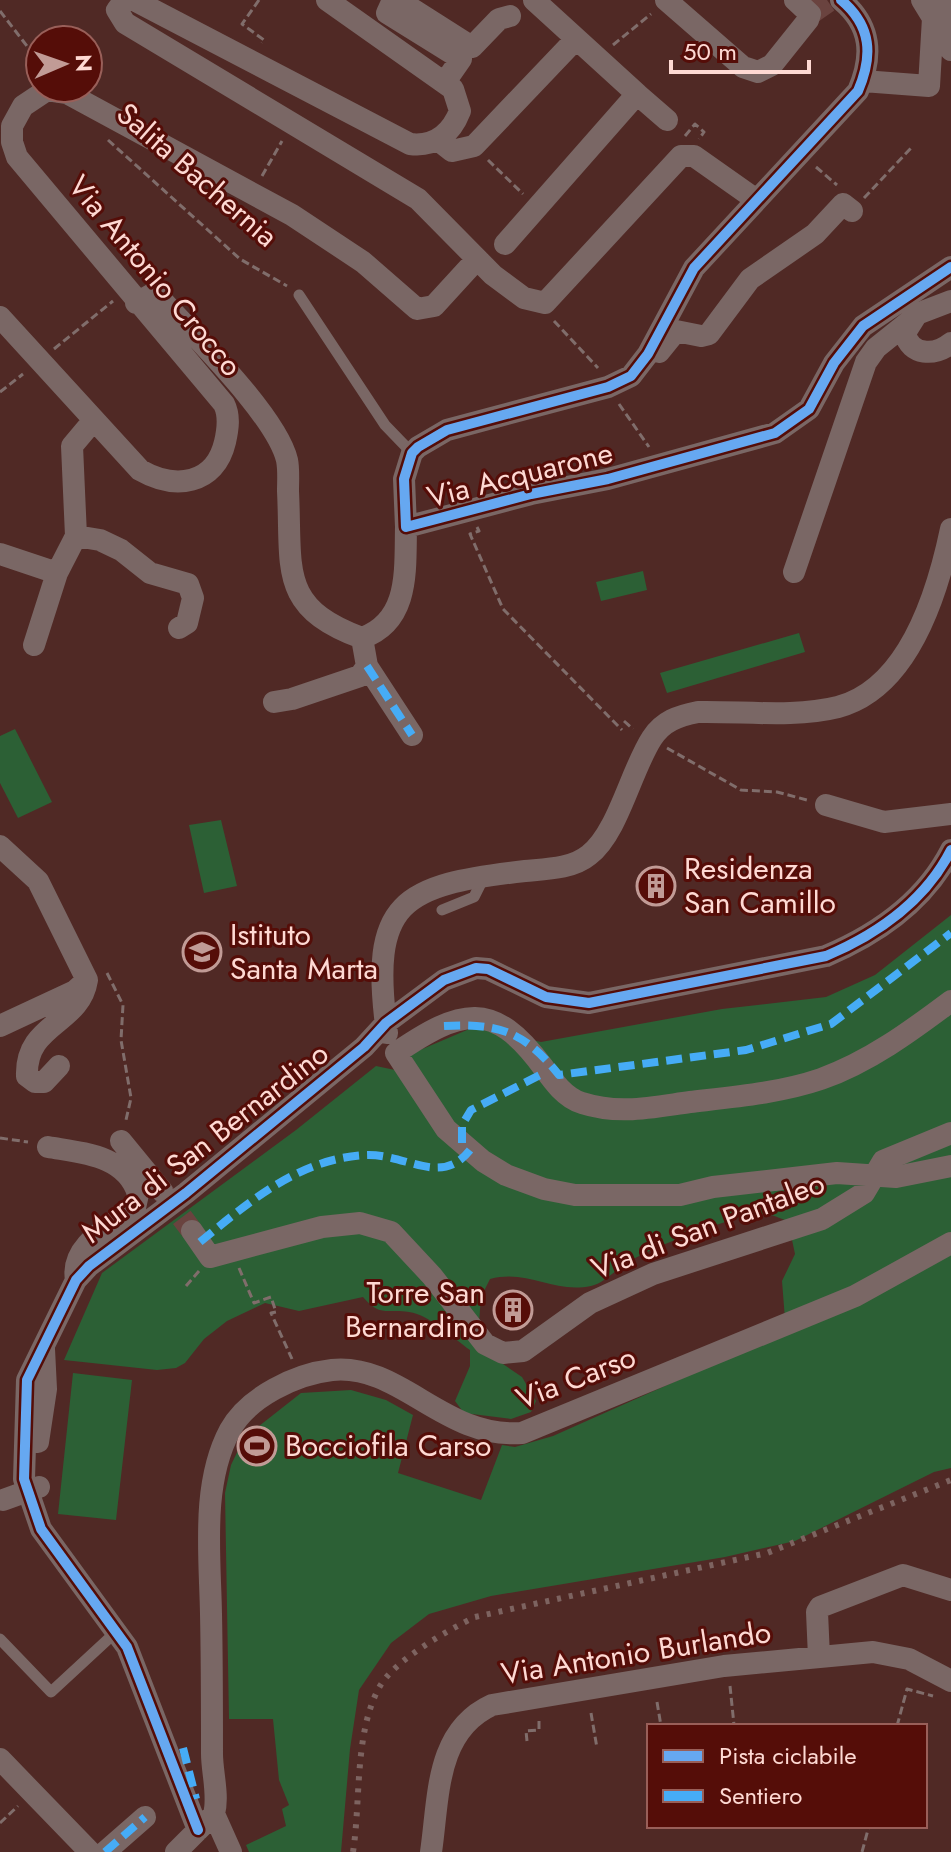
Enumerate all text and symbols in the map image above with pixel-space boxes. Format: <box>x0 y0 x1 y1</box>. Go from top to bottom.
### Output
north arrow <box>24 24 104 104</box>
scale bar <box>671 24 809 74</box>
text: 50 m <box>683 34 737 69</box>
text: N <box>68 54 100 73</box>
street label: Salita Bachernia <box>107 92 287 257</box>
street label: Via Antonio Crocco <box>58 166 252 386</box>
street label: Via Acquarone <box>423 431 617 518</box>
place label: Residenza San Camillo <box>684 847 836 924</box>
building icon: Residenza San Camillo <box>635 865 677 907</box>
place label: Istituto Santa Marta <box>230 913 378 990</box>
school or university icon: Istituto Santa Marta <box>181 931 223 973</box>
street label: Mura di San Bernardino <box>72 1032 337 1253</box>
street label: Via di San Pantaleo <box>585 1161 831 1290</box>
place label: Torre San Bernardino <box>345 1271 485 1348</box>
building icon: Torre San Bernardino <box>492 1289 534 1331</box>
street label: Via Carso <box>510 1335 642 1420</box>
place label: Bocciofila Carso <box>285 1424 491 1467</box>
sports icon: Bocciofila Carso <box>236 1425 278 1467</box>
street label: Via Antonio Burlando <box>498 1610 774 1695</box>
legend <box>647 1724 927 1828</box>
text: Pista ciclabile <box>719 1738 857 1773</box>
text: Sentiero <box>719 1778 802 1813</box>

